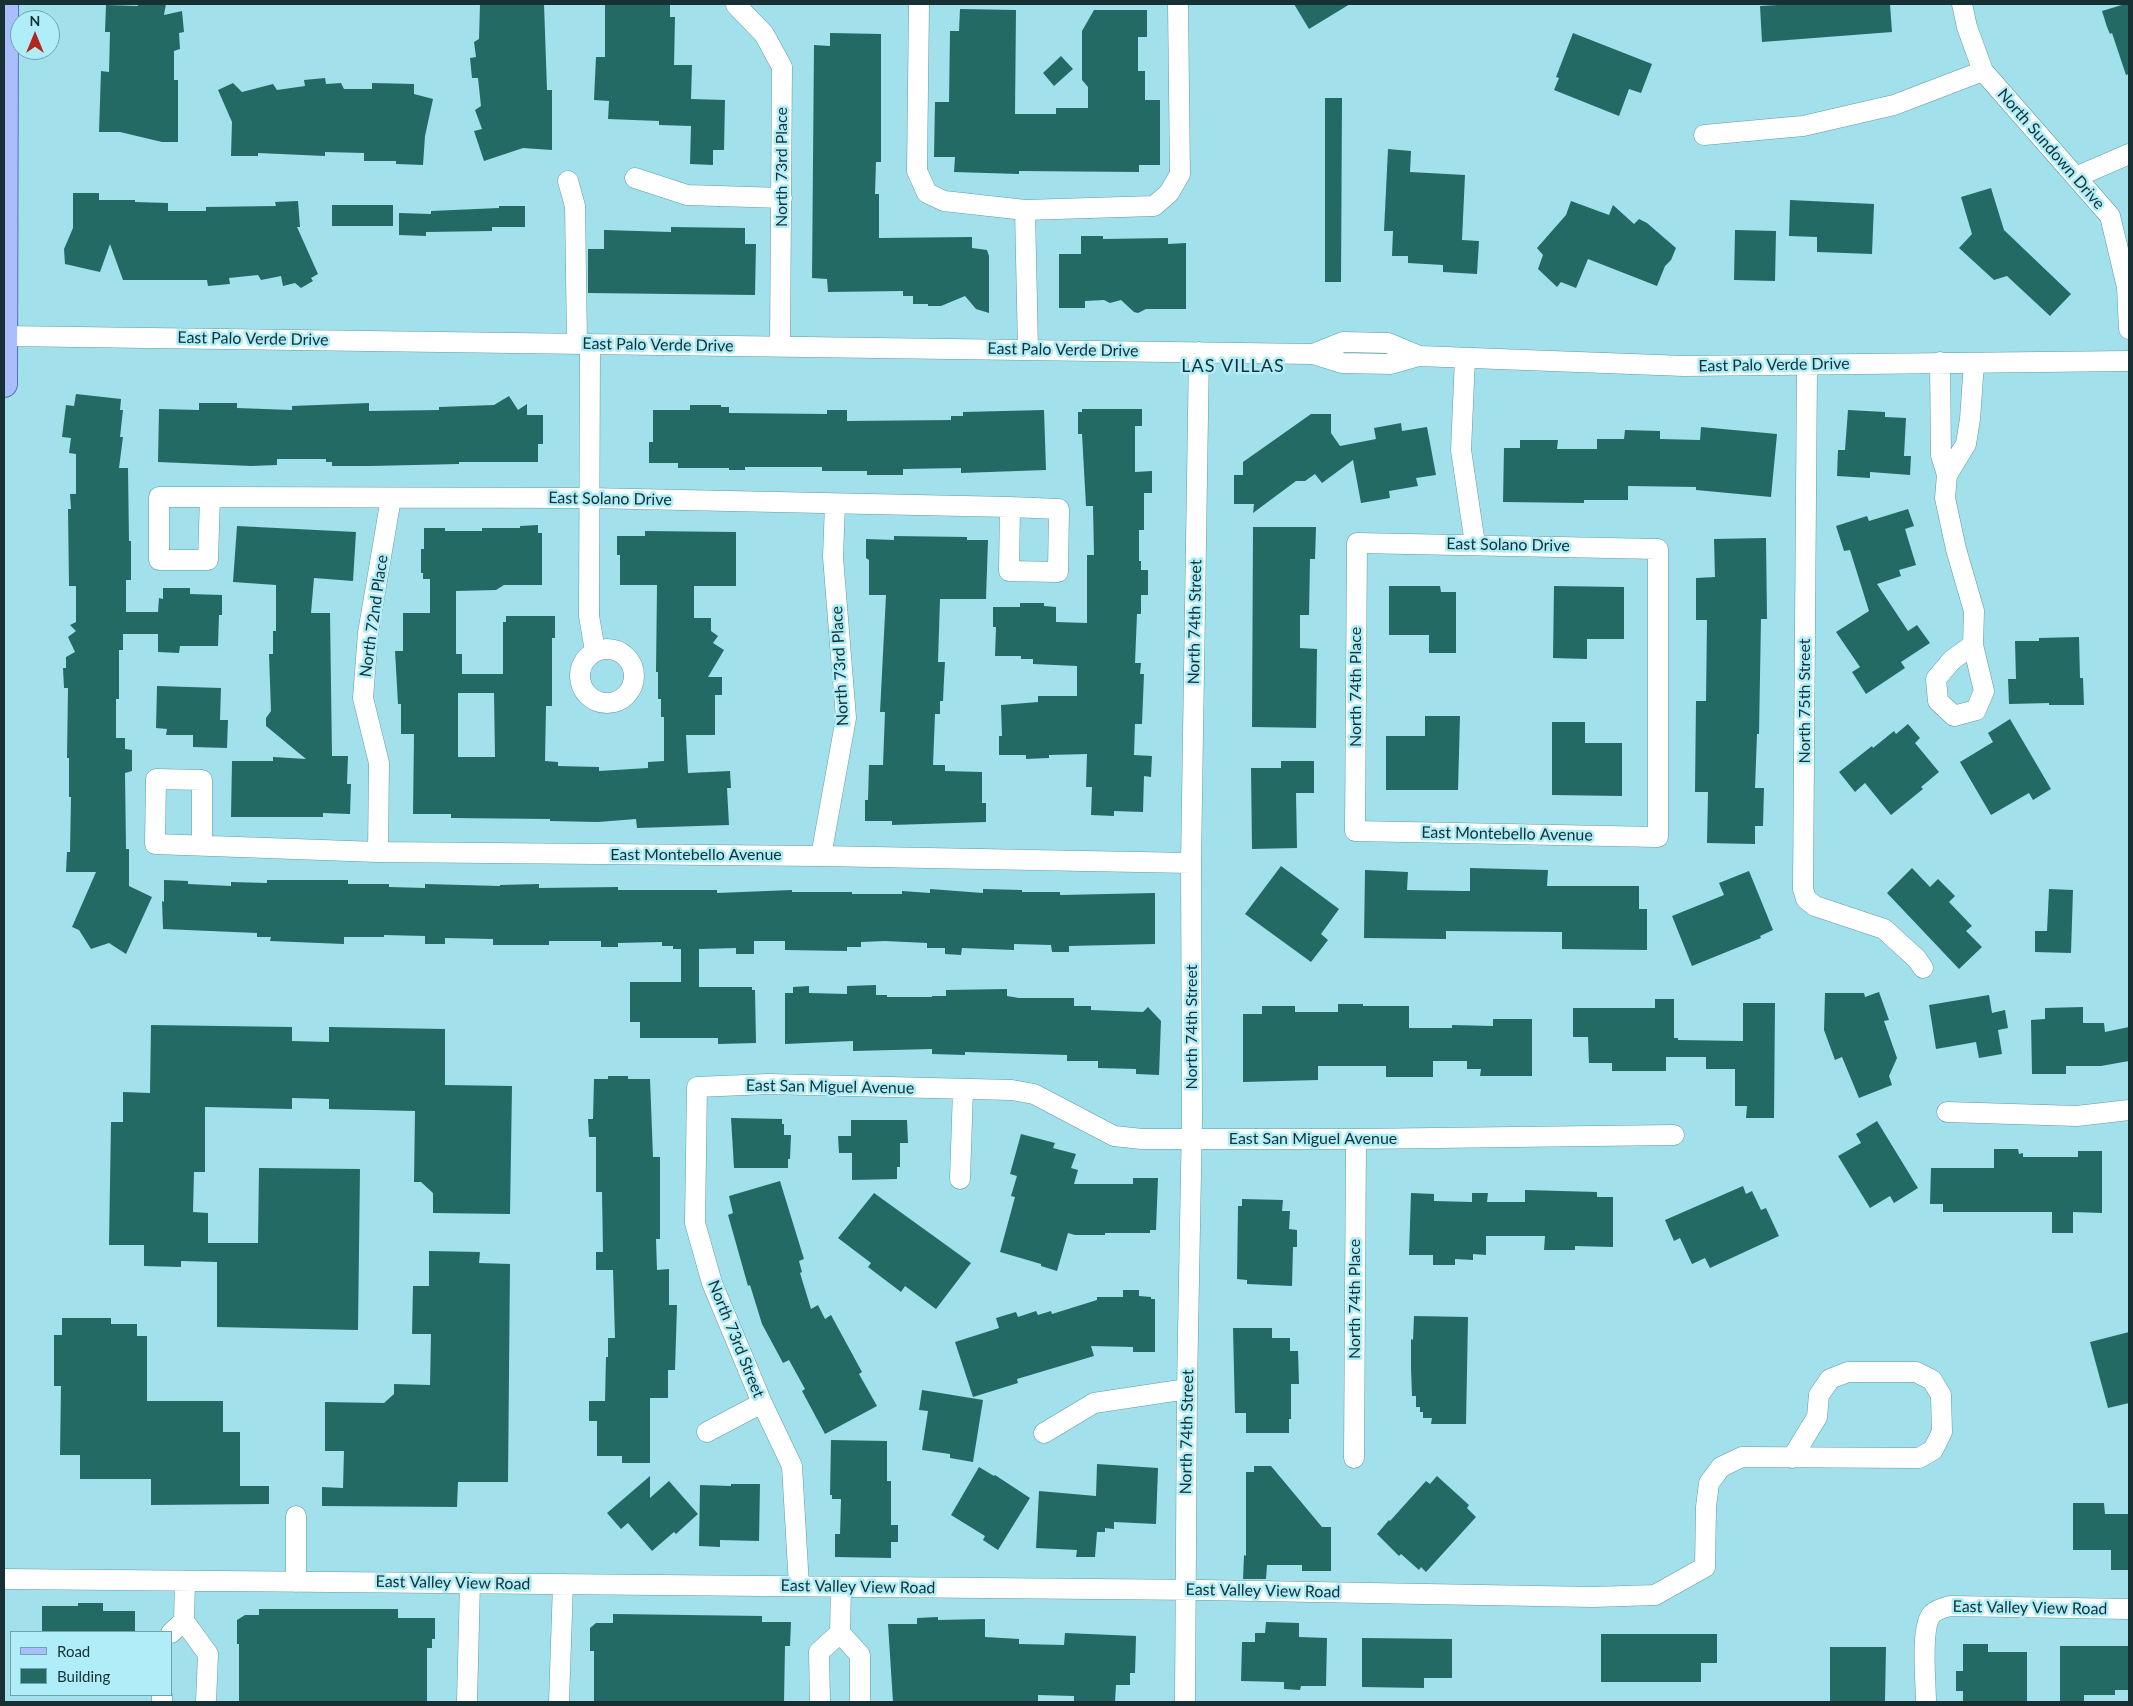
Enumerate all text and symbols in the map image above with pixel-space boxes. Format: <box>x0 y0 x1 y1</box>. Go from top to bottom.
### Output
north arrow <box>10 10 60 60</box>
text: N <box>30 12 40 29</box>
street label: North Sundown Drive <box>1993 85 2109 213</box>
street label: North 73rd Place <box>772 107 792 227</box>
street label: East Palo Verde Drive <box>177 328 329 350</box>
street label: East Palo Verde Drive <box>582 334 734 356</box>
street label: East Palo Verde Drive <box>987 339 1139 361</box>
street label: East Palo Verde Drive <box>1698 354 1850 376</box>
district label: LAS VILLAS <box>1180 355 1286 377</box>
street label: East Solano Drive <box>548 488 672 510</box>
street label: East Solano Drive <box>1446 534 1570 556</box>
street label: North 72nd Place <box>356 554 392 678</box>
street label: North 74th Street <box>1184 559 1206 685</box>
street label: North 73rd Place <box>827 606 853 726</box>
street label: North 74th Place <box>1346 627 1366 747</box>
street label: North 75th Street <box>1795 638 1815 764</box>
street label: East Montebello Avenue <box>1421 823 1593 845</box>
street label: East Montebello Avenue <box>610 845 782 865</box>
street label: North 74th Street <box>1182 964 1202 1090</box>
street label: East San Miguel Avenue <box>746 1076 914 1098</box>
street label: East San Miguel Avenue <box>1229 1129 1397 1149</box>
street label: North 74th Place <box>1345 1239 1365 1359</box>
street label: North 73rd Street <box>704 1278 768 1400</box>
street label: North 74th Street <box>1176 1369 1198 1495</box>
street label: East Valley View Road <box>375 1572 531 1594</box>
street label: East Valley View Road <box>780 1576 936 1598</box>
street label: East Valley View Road <box>1185 1580 1341 1602</box>
street label: East Valley View Road <box>1952 1597 2108 1619</box>
legend <box>10 1631 172 1696</box>
text: Road <box>57 1642 90 1660</box>
text: Building <box>57 1667 110 1685</box>

